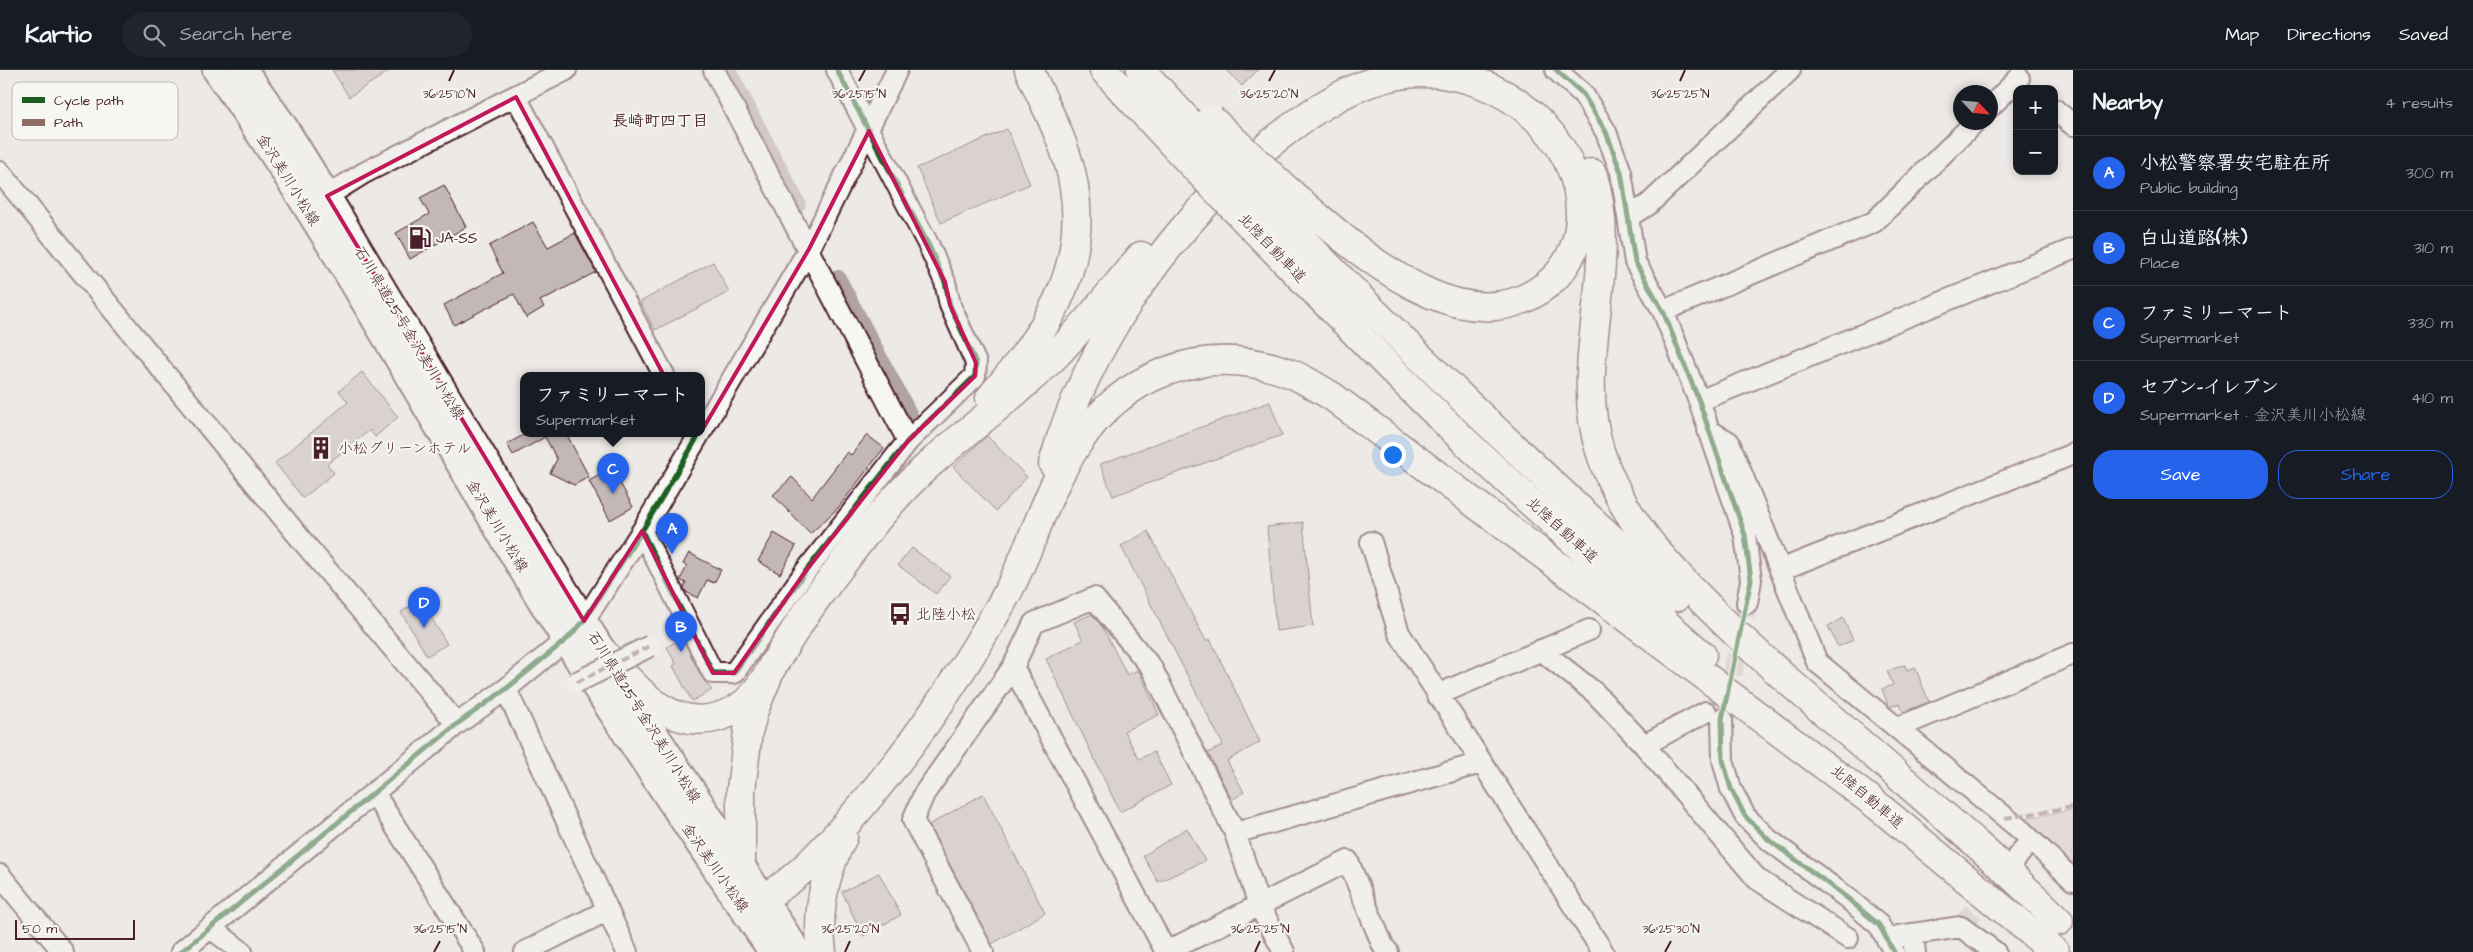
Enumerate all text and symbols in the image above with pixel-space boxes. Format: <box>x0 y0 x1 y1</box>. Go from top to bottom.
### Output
search box <box>122 12 472 57</box>
text: Kartio <box>25 18 92 52</box>
icon: search <box>140 21 168 49</box>
text: Search here <box>180 21 292 48</box>
text: Map <box>2225 22 2259 47</box>
text: Directions <box>2287 22 2371 47</box>
text: Saved <box>2399 22 2448 47</box>
legend <box>12 82 178 140</box>
north arrow <box>1953 85 1998 130</box>
map controls <box>2013 85 2058 175</box>
button: + <box>2013 85 2058 130</box>
text: 36°25'10"N <box>422 86 476 103</box>
text: 36°25'15"N <box>832 86 886 103</box>
text: 36°25'20"N <box>1240 86 1299 103</box>
text: 36°25'25"N <box>1650 86 1710 103</box>
text: Nearby <box>2093 88 2163 117</box>
text: Cycle path <box>54 91 123 111</box>
text: 4 results <box>2385 92 2453 114</box>
district label: 長崎町四丁目 <box>612 110 708 132</box>
text: Path <box>54 113 83 133</box>
street label: 金沢美川小松線 <box>251 130 325 230</box>
button: − <box>2013 130 2058 175</box>
text: 小松警察署安宅駐在所 <box>2140 150 2330 177</box>
text: A <box>2104 162 2114 184</box>
text: 300 m <box>2406 162 2453 184</box>
text: Public building <box>2140 177 2238 199</box>
street label: 北陸自動車道 <box>1233 208 1311 288</box>
fuel station icon: JA-SS <box>407 225 433 251</box>
text: 白山道路(株) <box>2140 225 2247 252</box>
place label: JA-SS <box>436 228 478 249</box>
text: B <box>2103 237 2115 259</box>
text: 310 m <box>2414 237 2453 259</box>
street label: 石川県道25号金沢美川小松線 <box>349 242 469 424</box>
text: Place <box>2140 252 2180 274</box>
text: ファミリーマート <box>2140 300 2293 327</box>
text: C <box>2103 312 2115 334</box>
text: 330 m <box>2408 312 2453 334</box>
text: Supermarket <box>2140 327 2239 349</box>
popup <box>520 372 705 437</box>
text: セブン-イレブン <box>2140 374 2279 401</box>
text: ファミリーマート <box>536 382 689 409</box>
text: D <box>2104 387 2114 409</box>
text: 410 m <box>2411 387 2453 409</box>
text: Supermarket · 金沢美川小松線 <box>2140 404 2366 426</box>
text: Supermarket <box>536 409 635 431</box>
building icon: 小松グリーンホテル <box>308 435 334 461</box>
place label: 小松グリーンホテル <box>338 438 472 459</box>
your location <box>1380 442 1406 468</box>
button: Save <box>2093 450 2268 499</box>
button: Share <box>2278 450 2453 499</box>
pin: C <box>597 453 629 494</box>
street label: 金沢美川小松線 <box>461 476 533 576</box>
street label: 北陸自動車道 <box>1522 492 1602 568</box>
pin: A <box>656 513 688 554</box>
pin: D <box>408 587 440 628</box>
bus stop icon: 北陸小松 <box>887 601 913 627</box>
place label: 北陸小松 <box>916 604 976 625</box>
pin: B <box>665 611 697 652</box>
street label: 石川県道25号金沢美川小松線 <box>582 627 706 807</box>
street label: 北陸自動車道 <box>1826 760 1908 834</box>
street label: 金沢美川小松線 <box>676 819 754 917</box>
scale bar <box>15 917 135 940</box>
text: 50 m <box>22 919 57 939</box>
text: 36°25'15"N <box>413 921 467 938</box>
text: 36°25'20"N <box>821 921 880 938</box>
text: 36°25'25"N <box>1230 921 1290 938</box>
text: 36°25'30"N <box>1642 921 1700 938</box>

